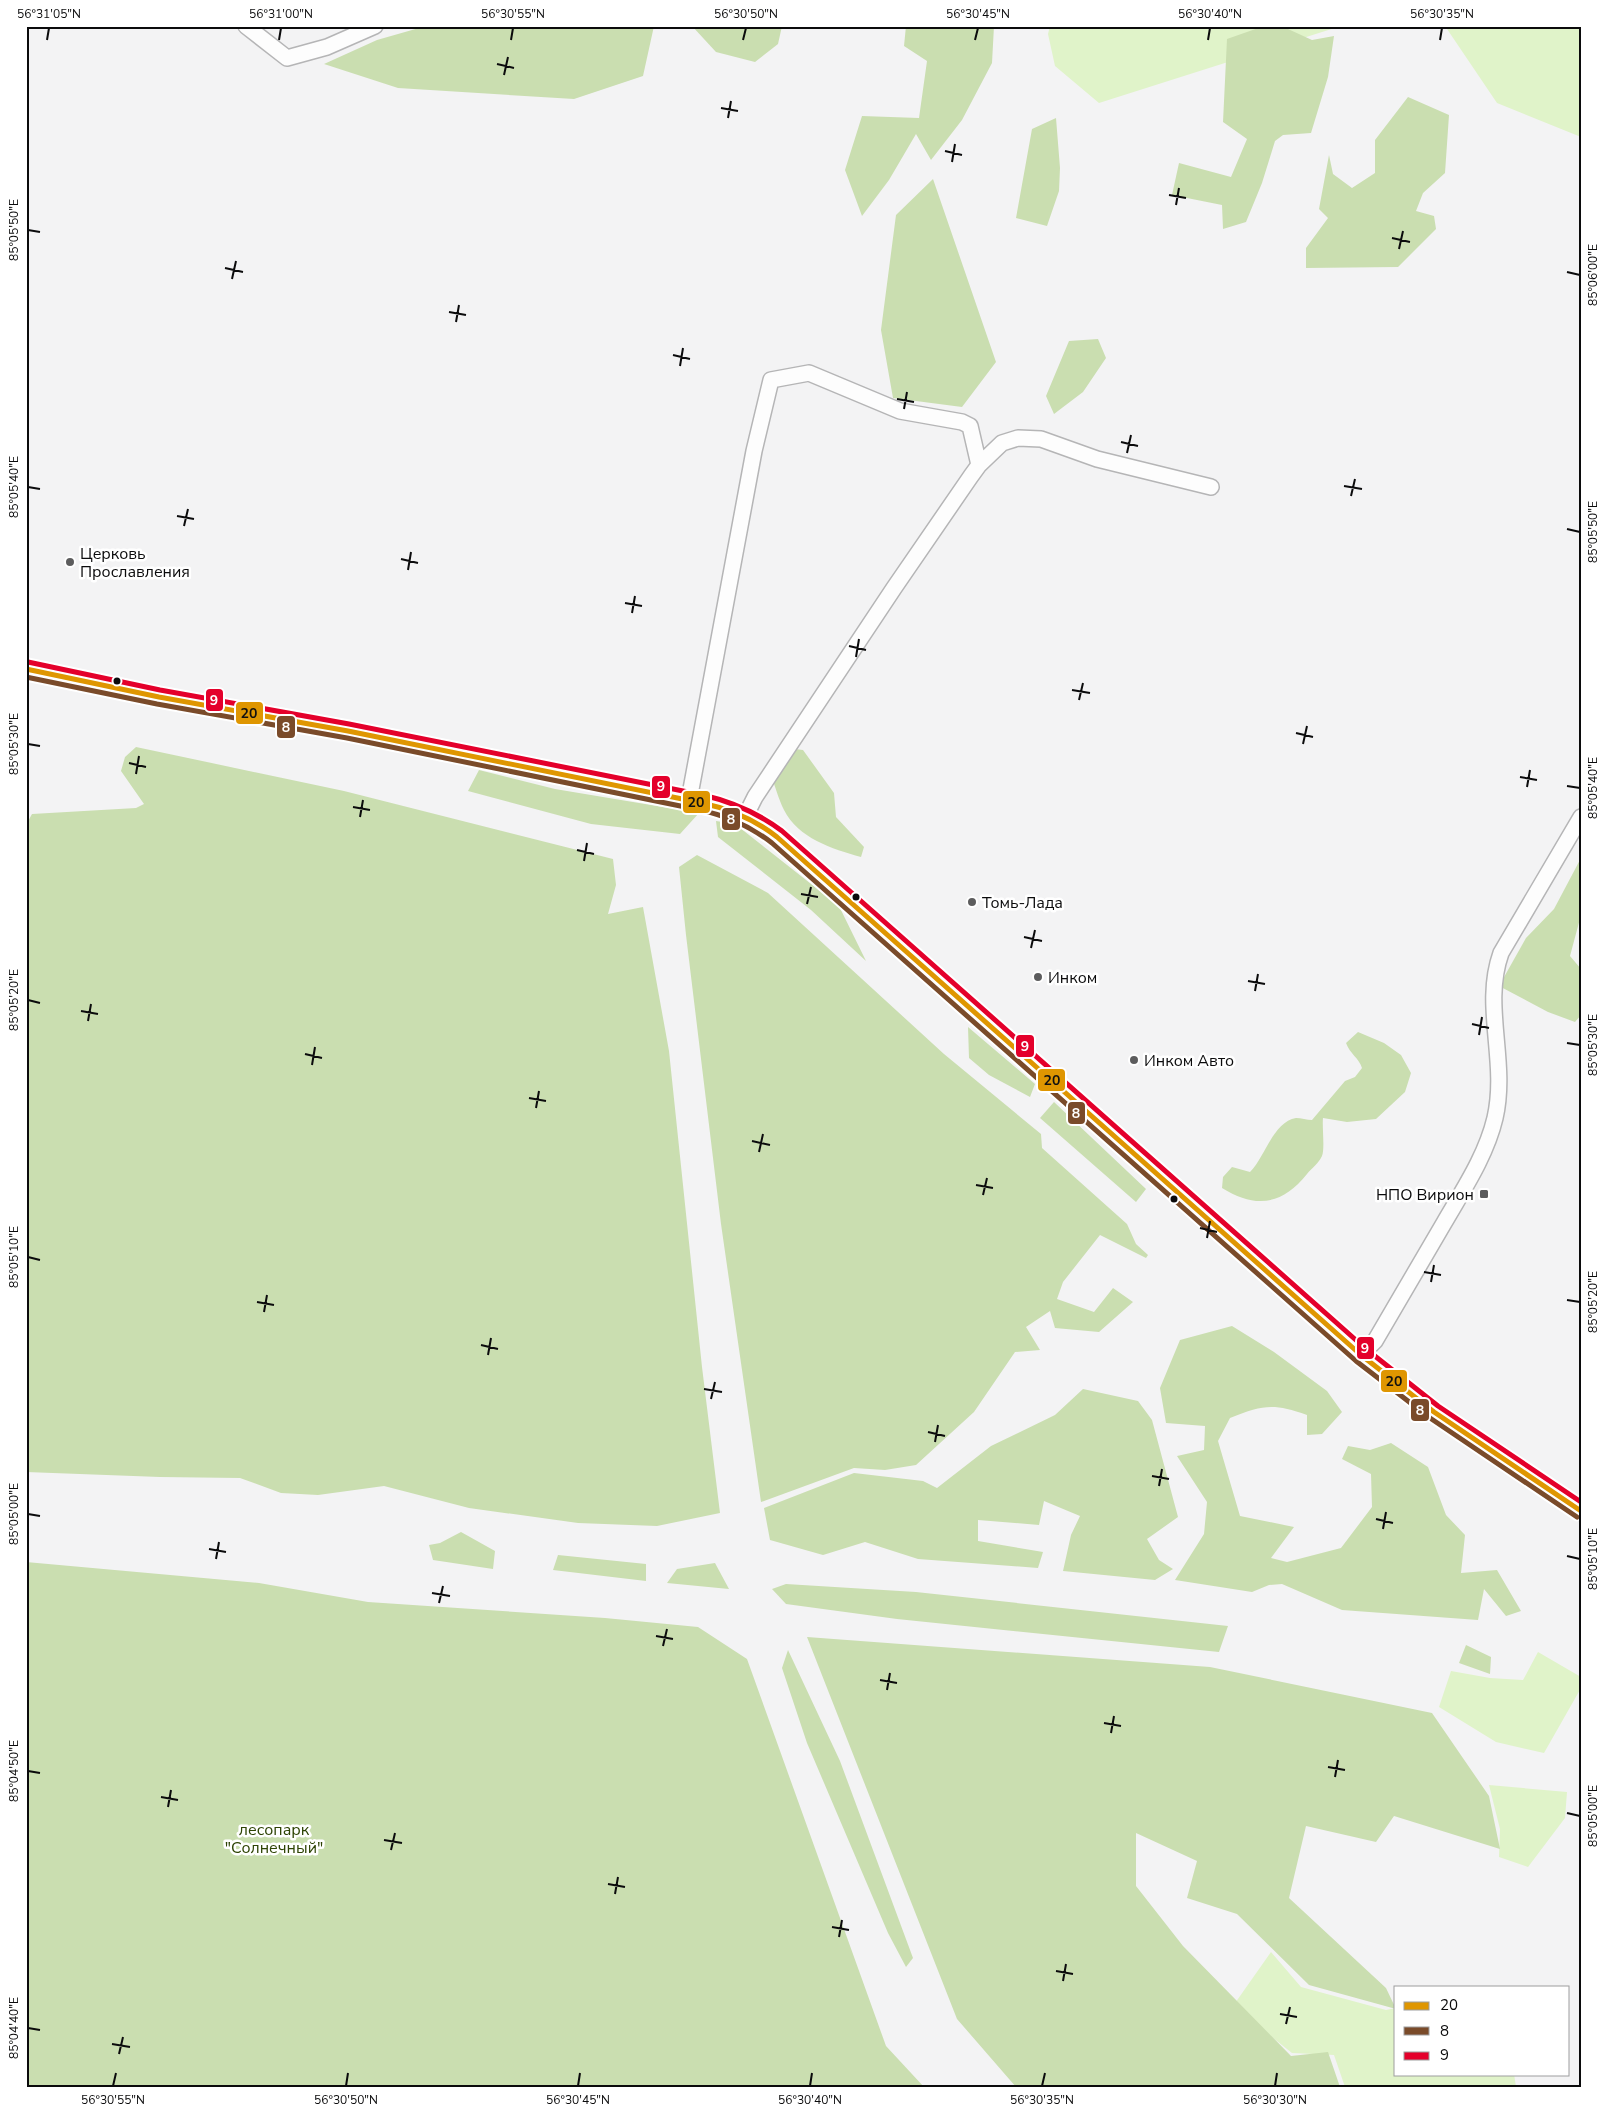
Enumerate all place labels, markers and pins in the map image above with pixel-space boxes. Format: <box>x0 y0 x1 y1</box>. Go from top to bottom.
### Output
place label: Церковь Прославления <box>80 543 190 583</box>
marker: Церковь Прославления <box>64 556 76 568</box>
unlabelled marker <box>112 676 122 686</box>
unlabelled marker <box>851 892 861 902</box>
place label: Томь-Лада <box>982 892 1063 914</box>
marker: Томь-Лада <box>966 896 978 908</box>
place label: Инком <box>1048 967 1097 989</box>
marker: Инком <box>1032 971 1044 983</box>
place label: Инком Авто <box>1144 1050 1234 1072</box>
marker: Инком Авто <box>1128 1054 1140 1066</box>
place label: НПО Вирион <box>1376 1184 1474 1206</box>
marker: НПО Вирион <box>1478 1188 1490 1200</box>
unlabelled marker <box>1169 1194 1179 1204</box>

